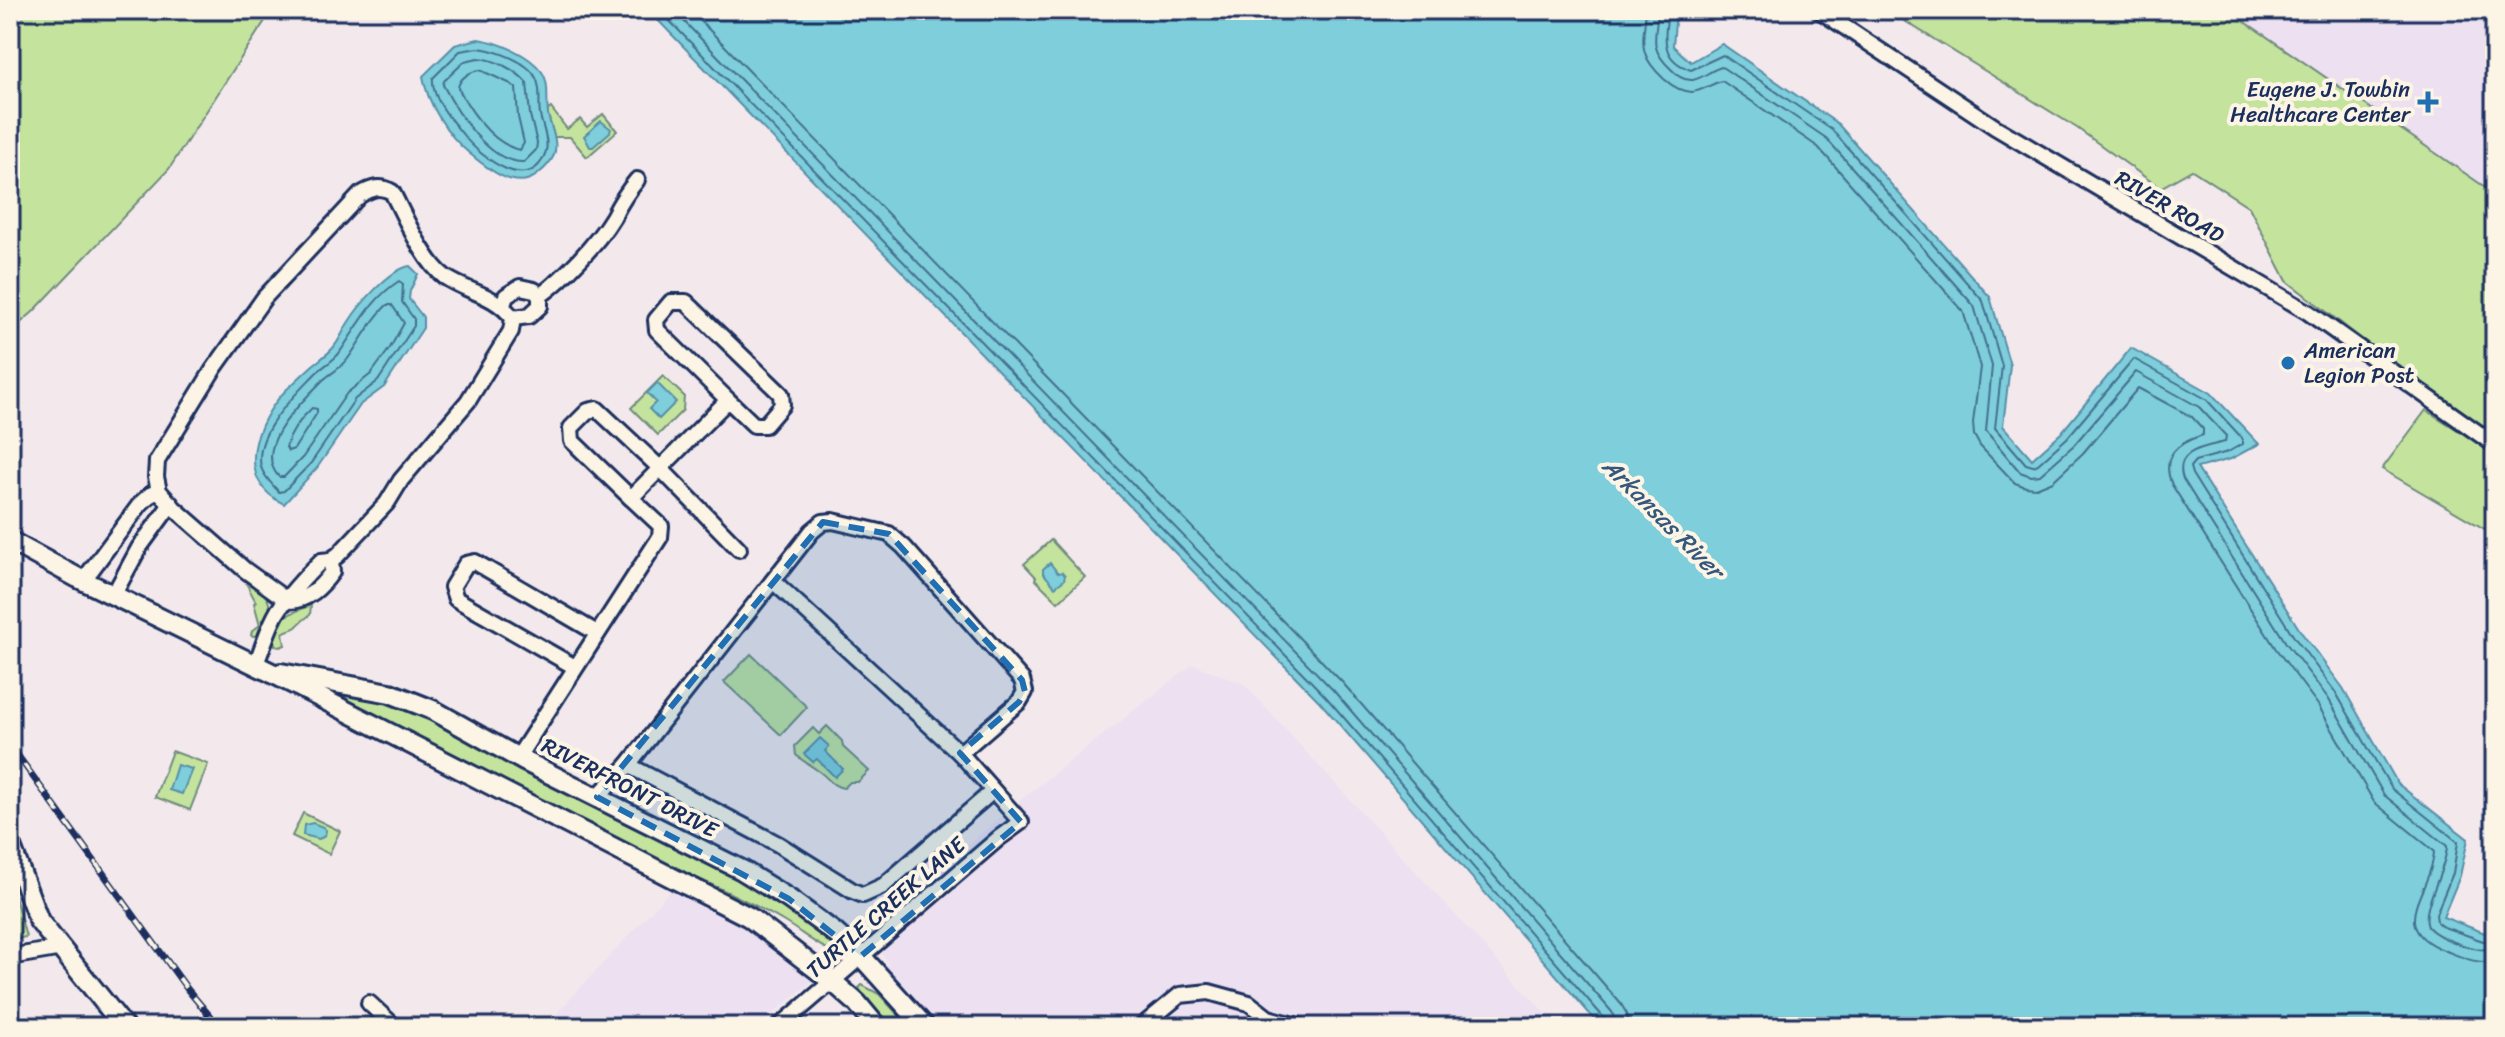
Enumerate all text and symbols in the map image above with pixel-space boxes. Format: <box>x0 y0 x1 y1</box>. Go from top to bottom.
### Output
place label: Eugene J. Towbin Healthcare Center <box>2230 70 2412 134</box>
marker: Eugene J. Towbin Healthcare Center <box>2417 91 2439 113</box>
street label: RIVER ROAD <box>2107 159 2232 254</box>
place label: American Legion Post <box>2303 331 2415 395</box>
marker: American Legion Post <box>2279 354 2297 372</box>
water label: Arkansas River <box>1591 446 1737 592</box>
street label: RIVERFRONT DRIVE <box>535 726 727 850</box>
street label: TURTLE CREEK LANE <box>796 825 976 988</box>

